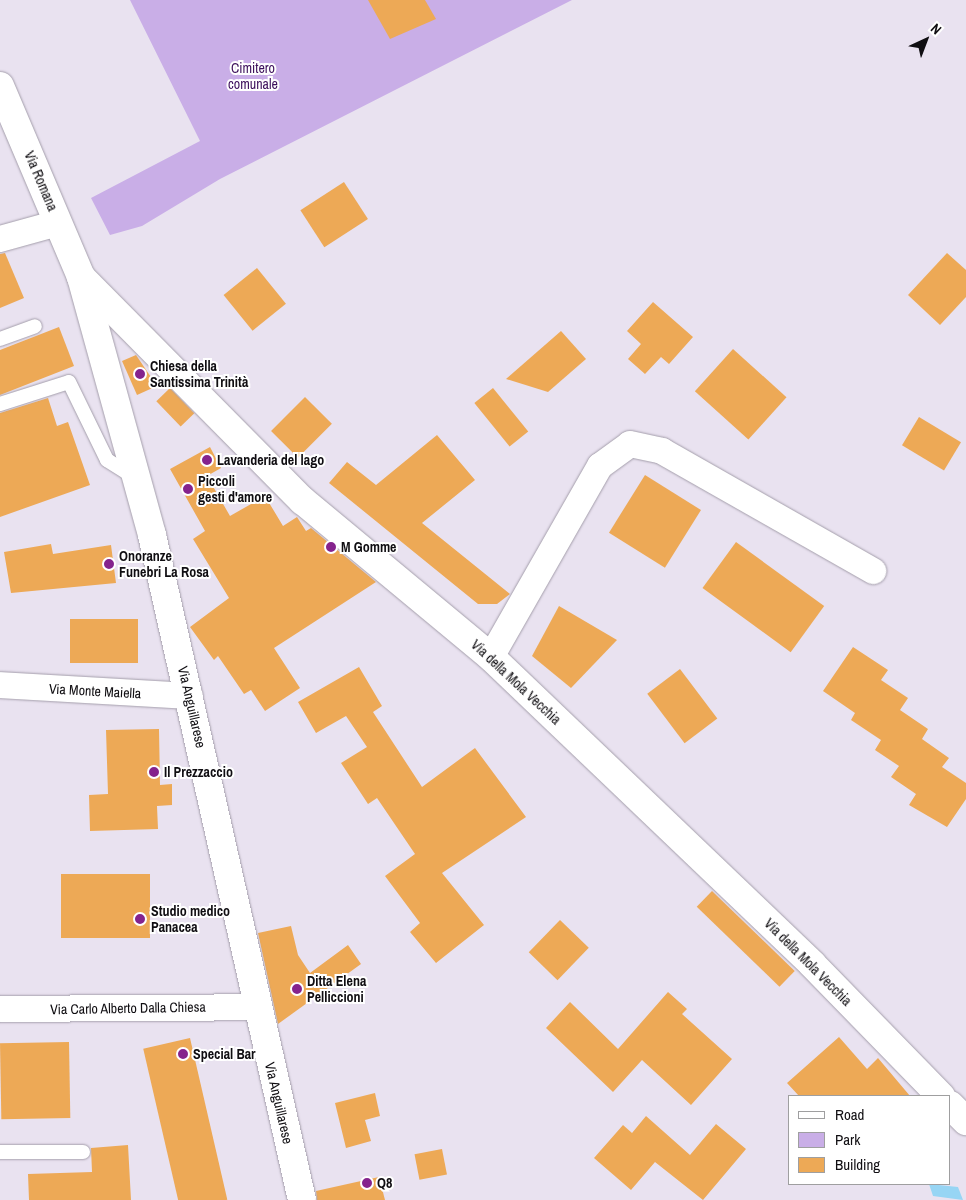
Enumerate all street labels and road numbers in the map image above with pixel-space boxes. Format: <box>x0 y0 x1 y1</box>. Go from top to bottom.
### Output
street label: Via Romana <box>21 148 61 214</box>
street label: Via della Mola Vecchia <box>468 636 564 728</box>
street label: Via Anguillarese <box>174 664 210 750</box>
street label: Via Monte Maiella <box>48 680 142 702</box>
street label: Via della Mola Vecchia <box>761 915 855 1009</box>
street label: Via Carlo Alberto Dalla Chiesa <box>50 998 206 1018</box>
street label: Via Anguillarese <box>261 1060 297 1146</box>

